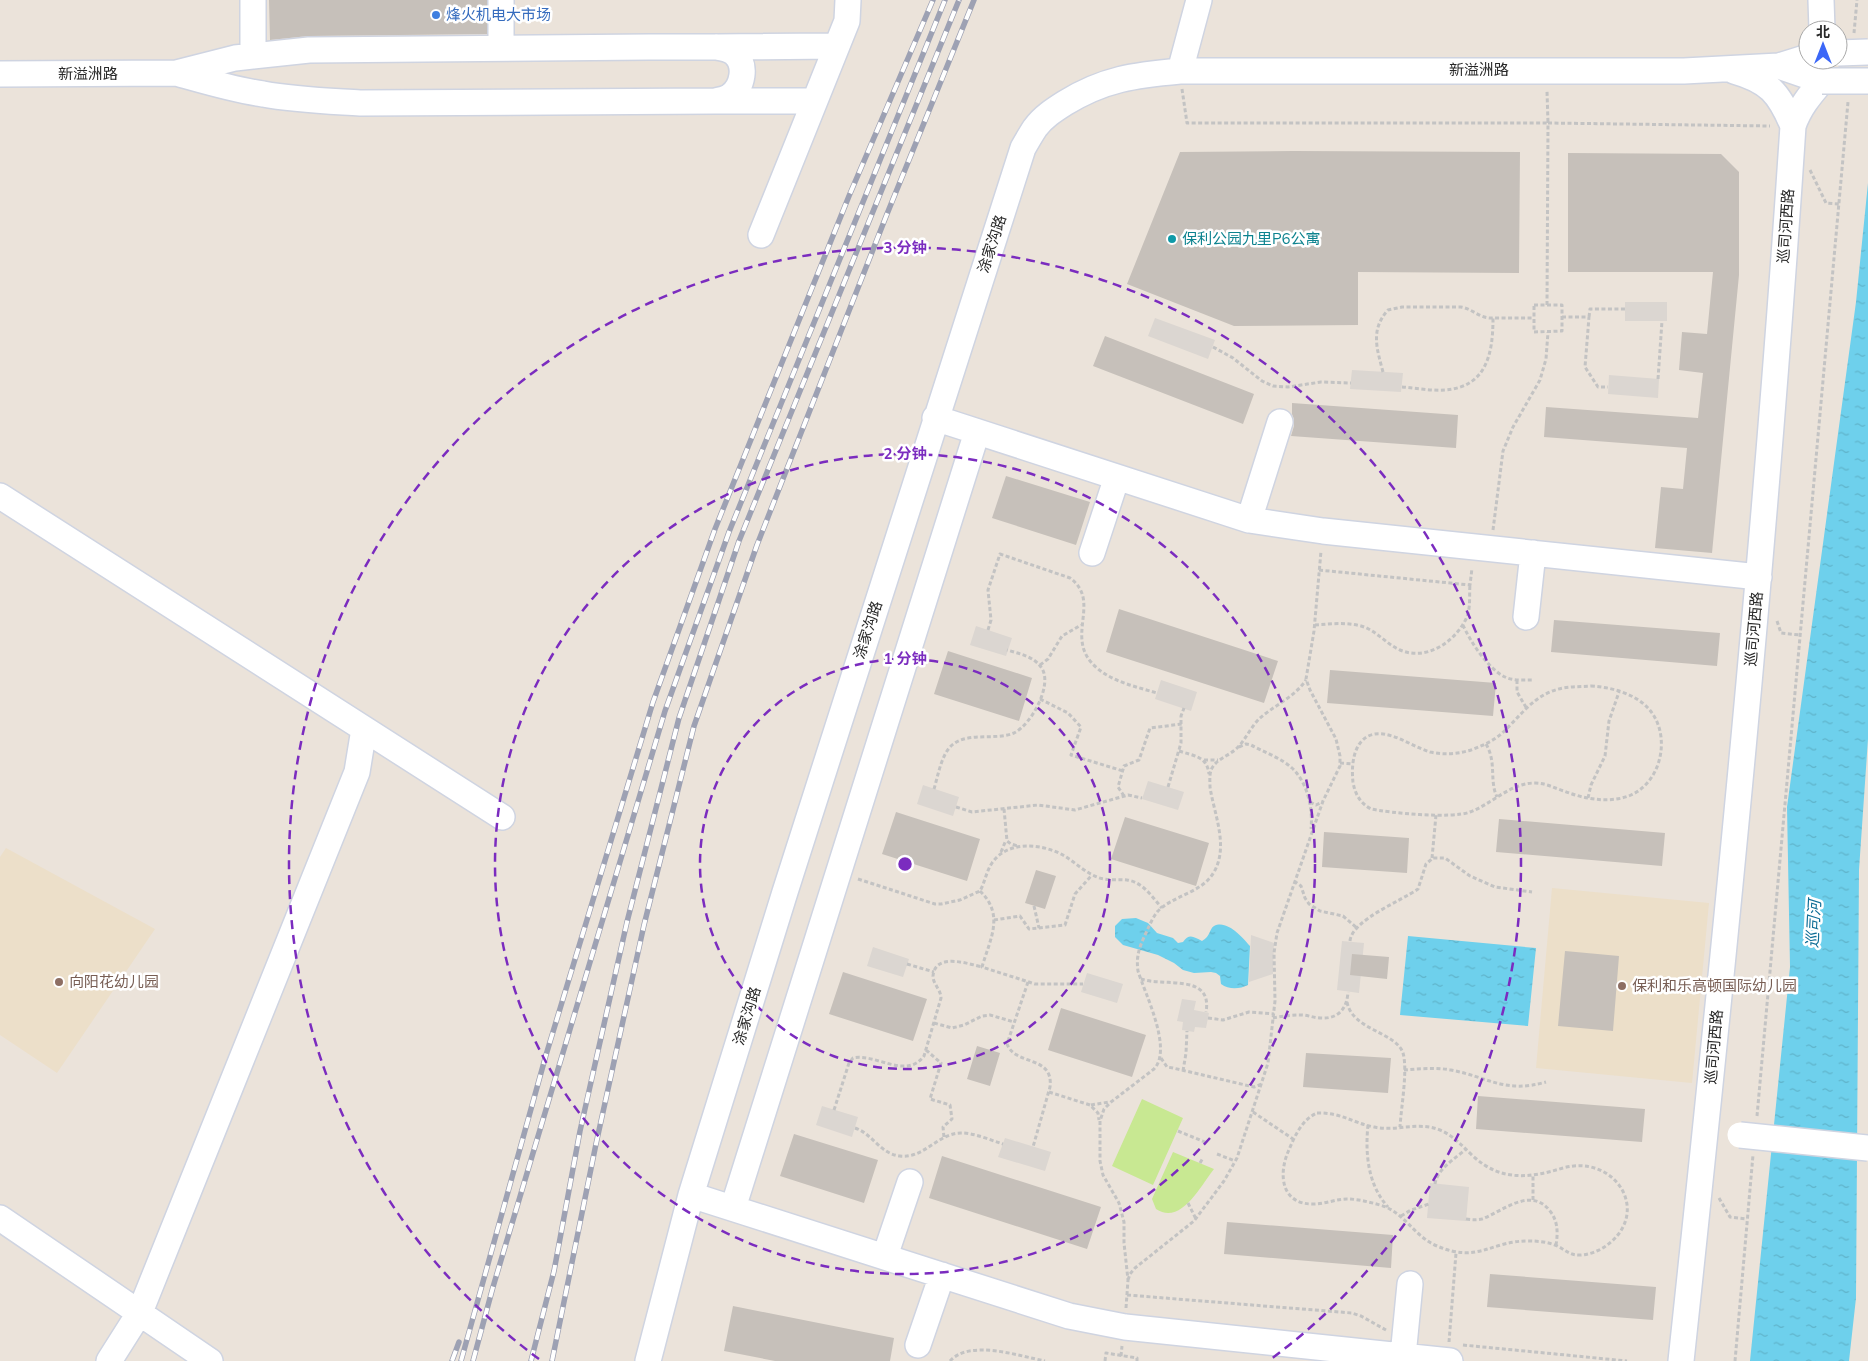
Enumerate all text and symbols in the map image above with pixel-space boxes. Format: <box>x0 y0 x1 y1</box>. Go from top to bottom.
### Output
place label: 烽火机电大市场 <box>446 5 551 25</box>
marker: 烽火机电大市场 <box>430 9 442 21</box>
north arrow <box>1798 20 1848 70</box>
text: 北 <box>1816 23 1830 42</box>
street label: 新溢洲路 <box>1449 60 1509 80</box>
street label: 新溢洲路 <box>58 64 118 84</box>
street label: 巡司河西路 <box>1773 188 1799 264</box>
street label: 涂家沟路 <box>973 212 1011 276</box>
place label: 保利公园九里P6公寓 <box>1182 229 1321 249</box>
marker: 保利公园九里P6公寓 <box>1166 233 1178 245</box>
text: 3 分钟 <box>883 238 927 258</box>
text: 2 分钟 <box>883 444 927 464</box>
street label: 巡司河西路 <box>1741 591 1767 667</box>
street label: 涂家沟路 <box>849 598 887 662</box>
text: 1 分钟 <box>883 649 927 669</box>
centre of rings <box>896 855 914 873</box>
water label: 巡司河 <box>1802 897 1826 949</box>
place label: 向阳花幼儿园 <box>69 972 159 992</box>
marker: 向阳花幼儿园 <box>53 976 65 988</box>
place label: 保利和乐高顿国际幼儿园 <box>1632 976 1797 996</box>
marker: 保利和乐高顿国际幼儿园 <box>1616 980 1628 992</box>
street label: 涂家沟路 <box>729 984 765 1048</box>
street label: 巡司河西路 <box>1701 1009 1727 1085</box>

